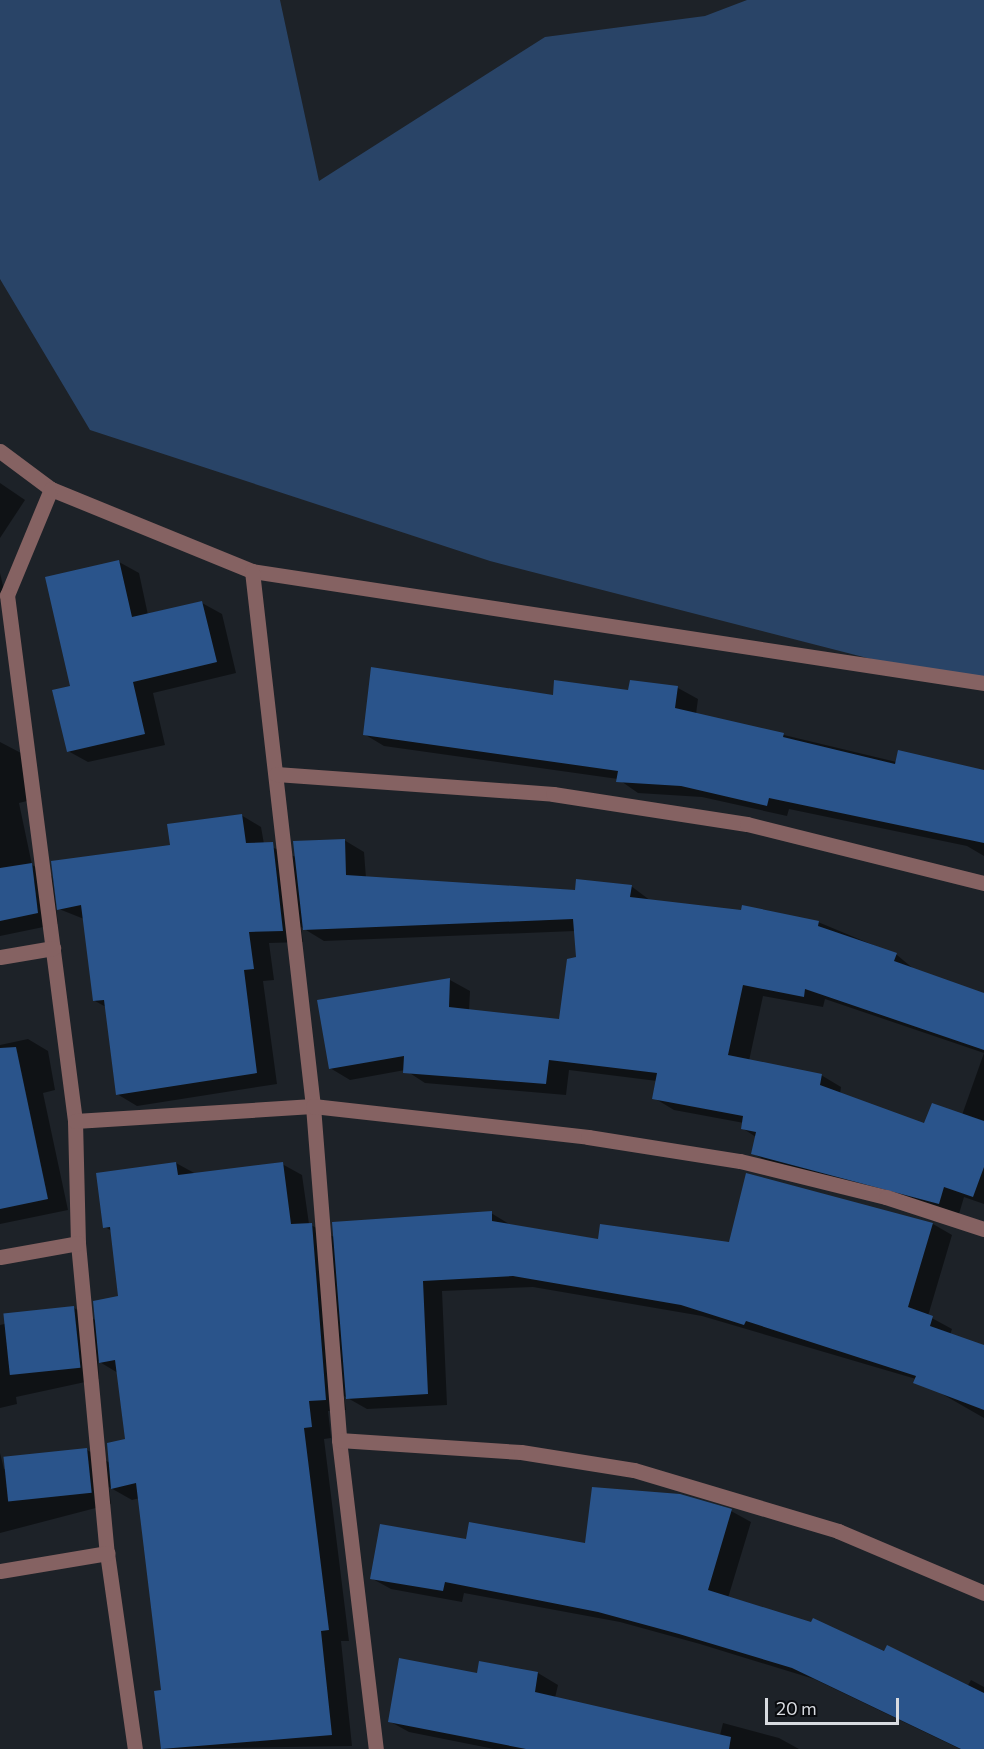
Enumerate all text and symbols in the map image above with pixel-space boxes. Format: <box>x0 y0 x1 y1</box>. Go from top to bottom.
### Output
scale bar <box>768 1686 902 1724</box>
text: 20 m <box>776 1697 817 1719</box>

